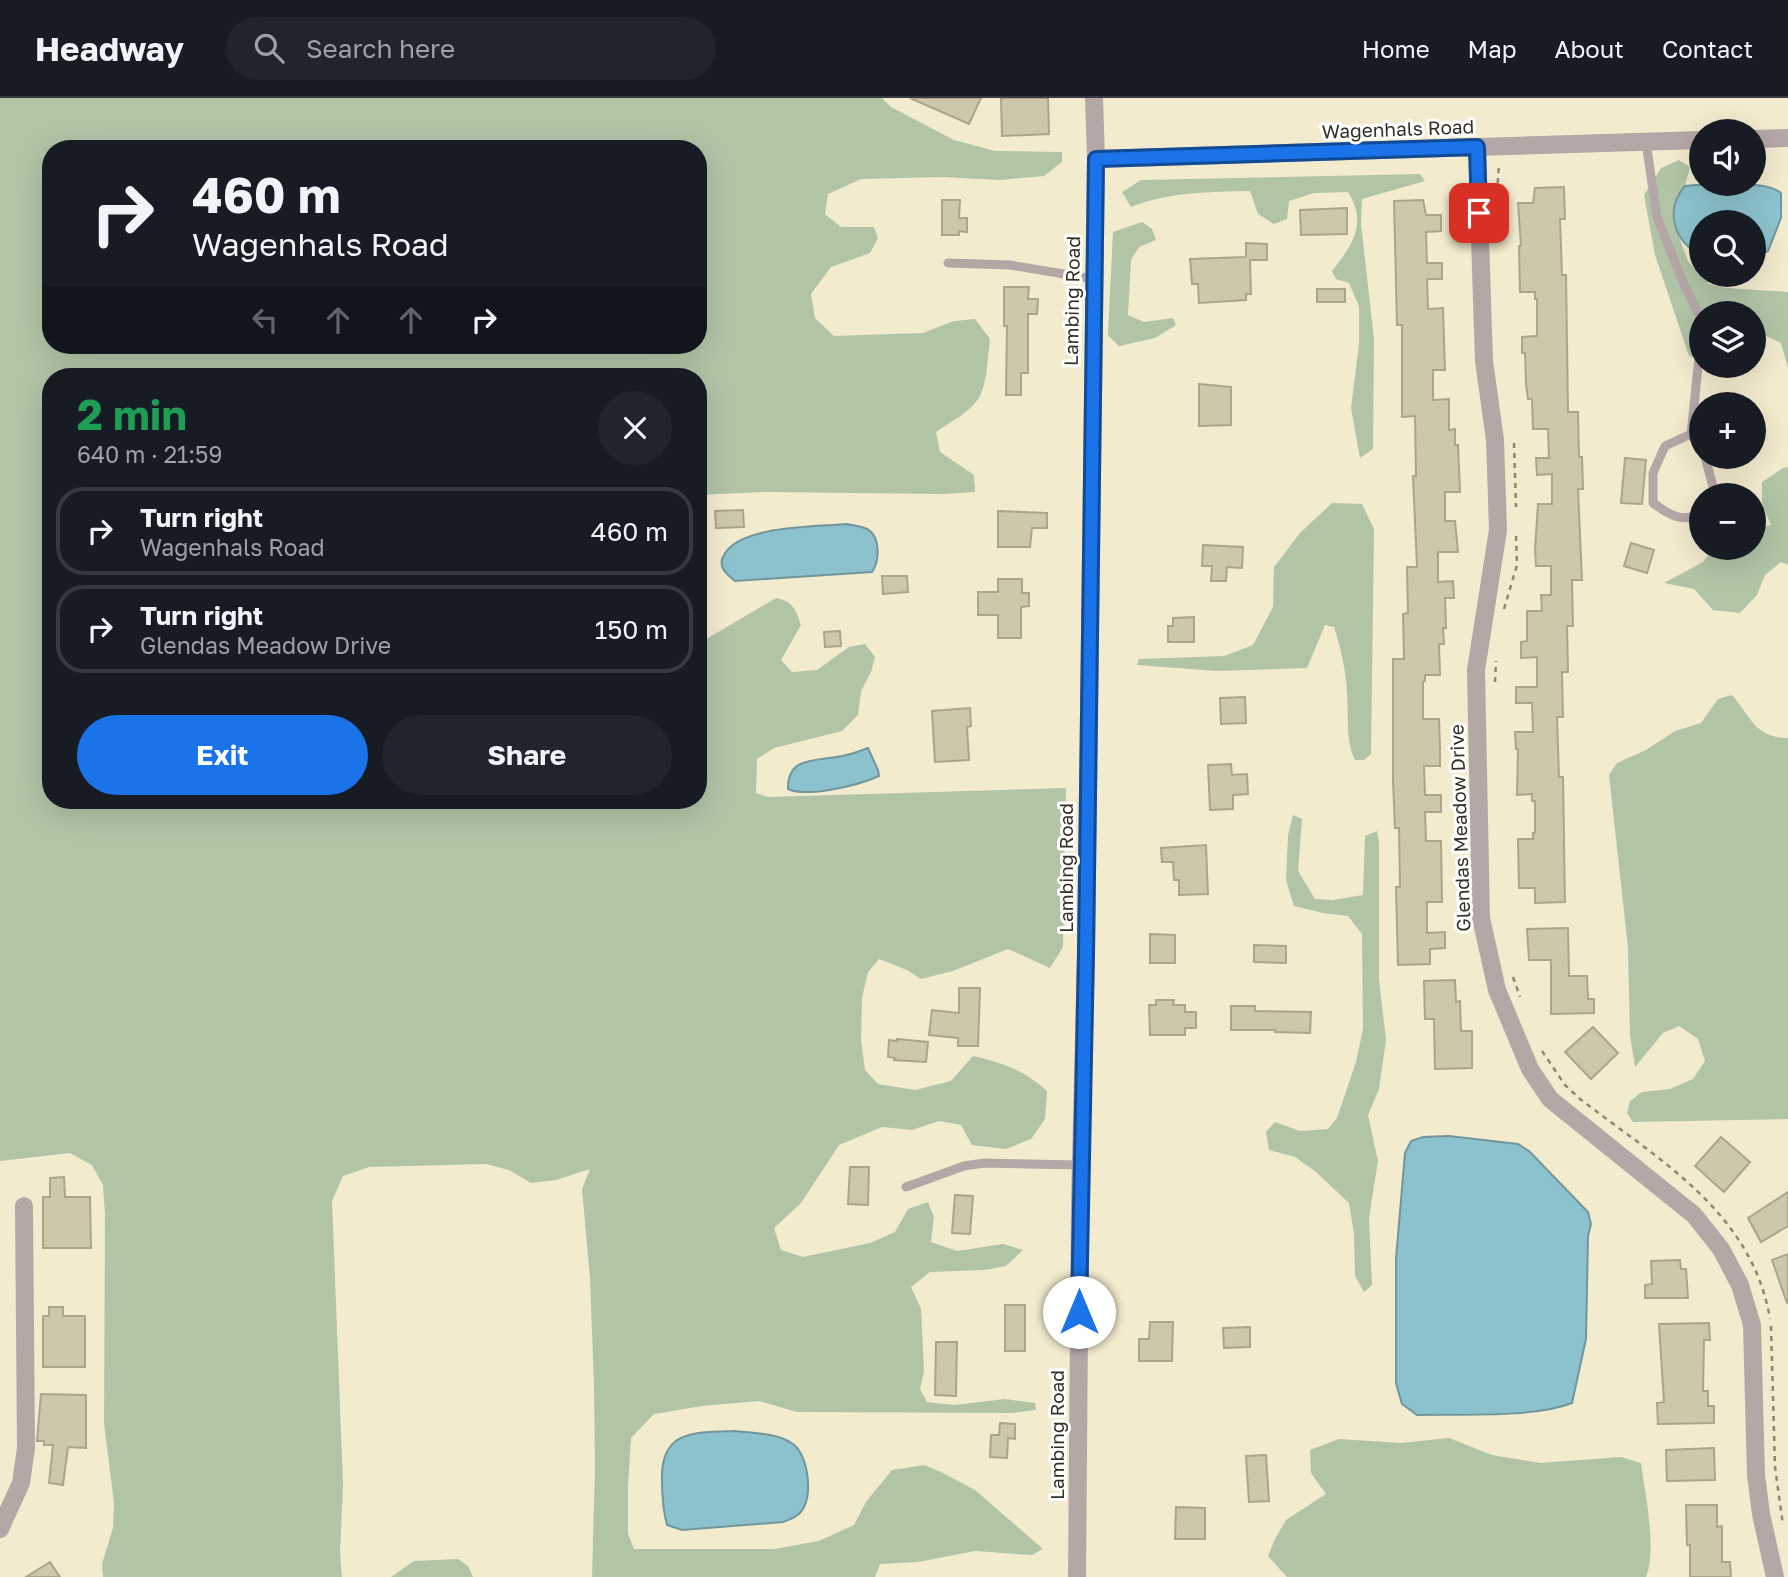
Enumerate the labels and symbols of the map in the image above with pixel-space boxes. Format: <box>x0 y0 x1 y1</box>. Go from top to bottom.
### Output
street label: Wagenhals Road <box>1321 114 1475 143</box>
pin <box>1449 183 1509 243</box>
street label: Lambing Road <box>1059 236 1084 366</box>
street label: Glendas Meadow Drive <box>1444 724 1475 932</box>
street label: Lambing Road <box>1054 803 1077 933</box>
position arrow <box>1042 1275 1116 1349</box>
street label: Lambing Road <box>1045 1370 1068 1500</box>

